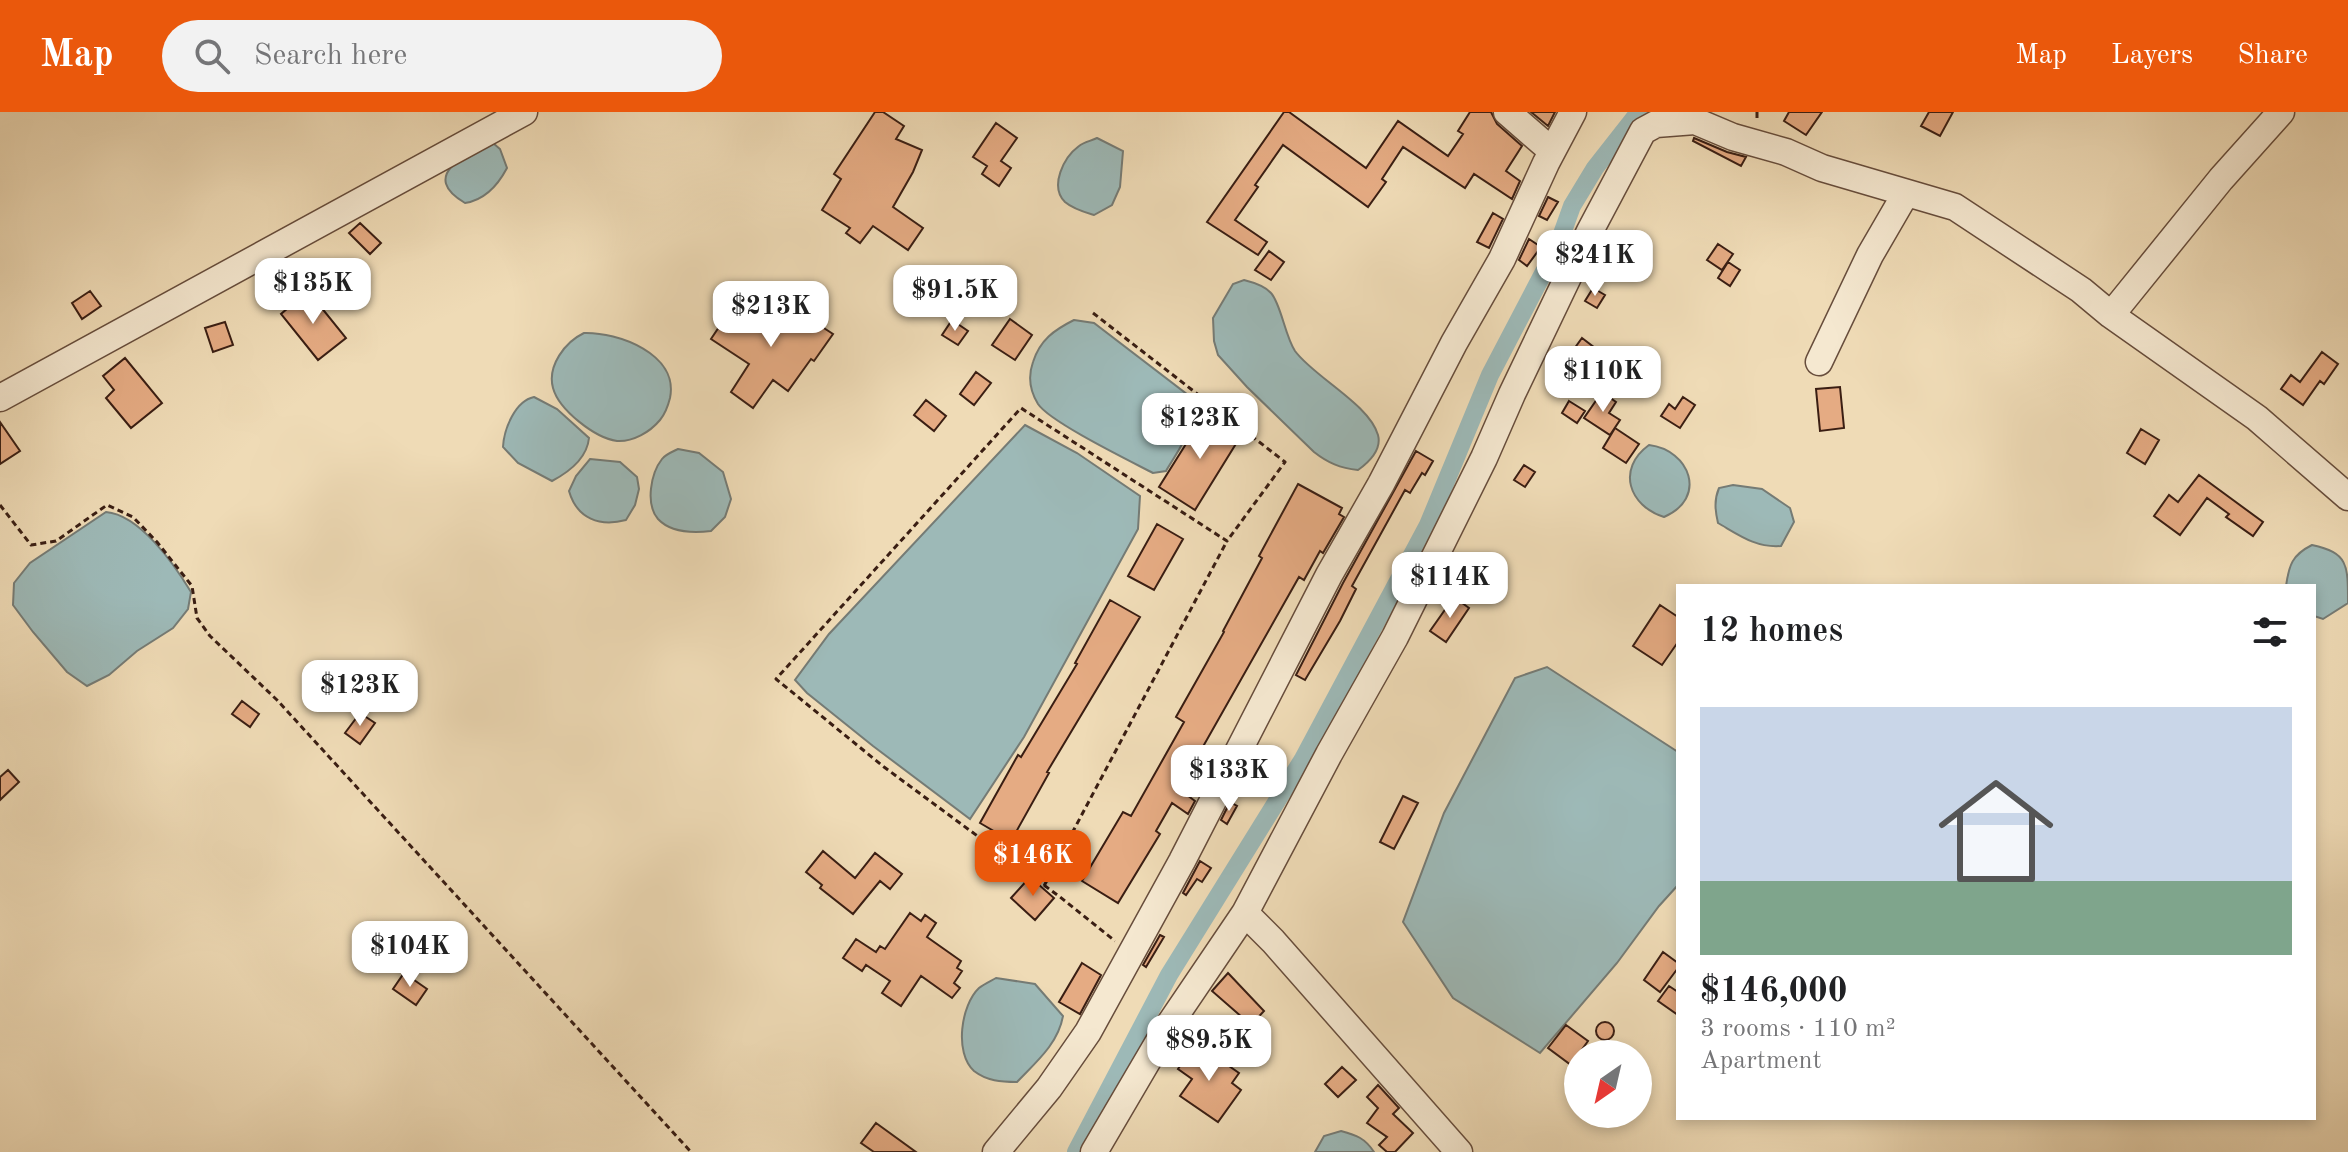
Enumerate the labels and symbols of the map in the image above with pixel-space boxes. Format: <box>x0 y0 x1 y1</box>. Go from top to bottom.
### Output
pin: $241K <box>1539 230 1651 298</box>
pin: $135K <box>257 258 369 326</box>
pin: $91.5K <box>890 265 1020 333</box>
pin: $213K <box>715 281 827 349</box>
pin: $110K <box>1547 346 1659 414</box>
pin: $123K <box>1144 393 1256 461</box>
pin: $114K <box>1394 552 1506 620</box>
pin: $123K <box>304 660 416 728</box>
pin: $133K <box>1173 745 1285 813</box>
pin: $146K <box>977 830 1089 898</box>
pin: $104K <box>354 921 466 989</box>
pin: $89.5K <box>1144 1015 1274 1083</box>
north arrow <box>1564 1040 1652 1128</box>

